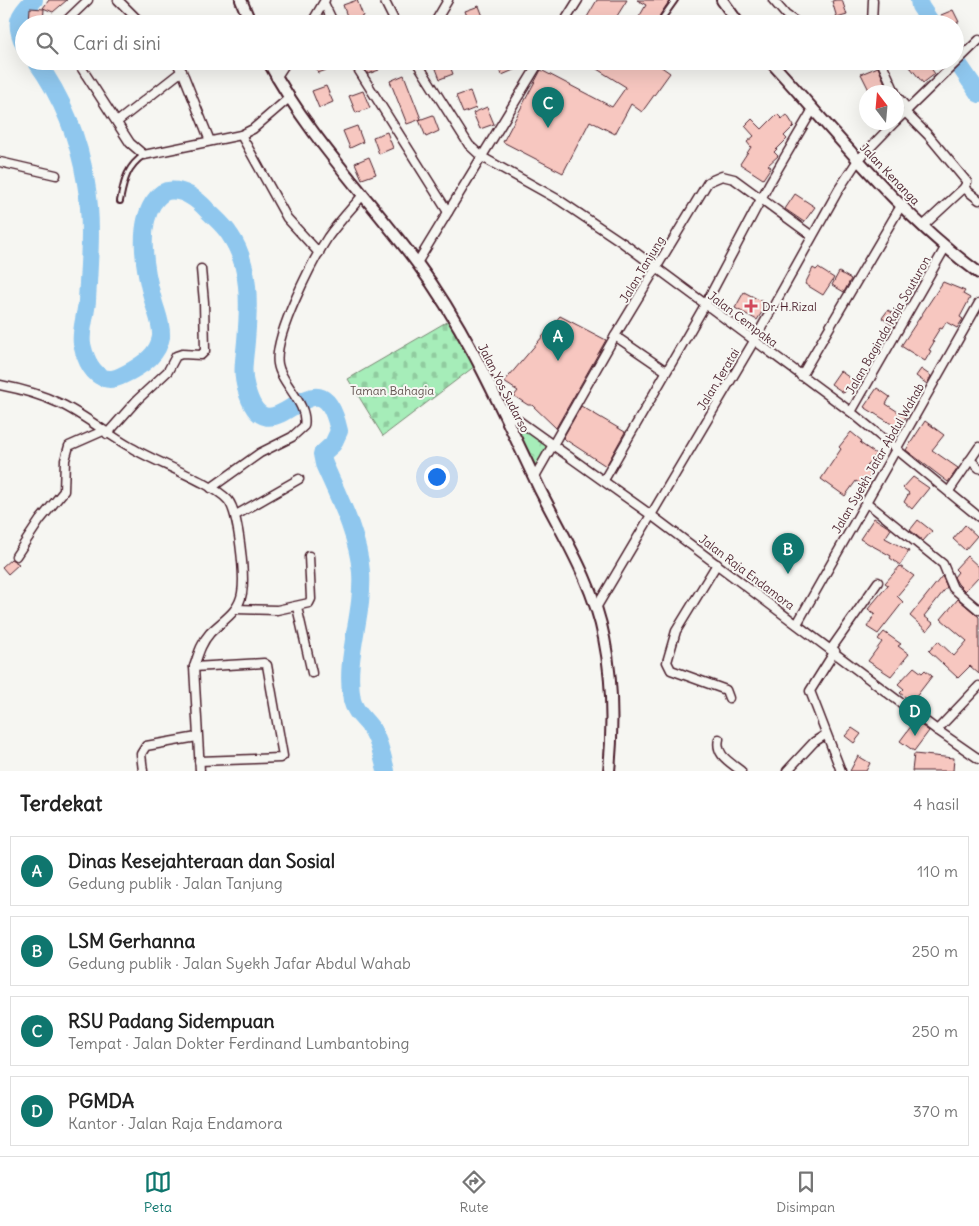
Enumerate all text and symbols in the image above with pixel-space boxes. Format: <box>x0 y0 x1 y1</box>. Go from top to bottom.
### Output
search box <box>15 15 964 70</box>
icon: search <box>33 29 61 57</box>
text: Cari di sini <box>73 31 161 55</box>
north arrow <box>859 85 904 130</box>
pin: C <box>532 87 564 128</box>
street label: Jalan Kenanga <box>857 140 923 208</box>
street label: Jalan Tanjung <box>616 233 668 305</box>
street label: Jalan Baginda Raja Souturon <box>842 253 934 397</box>
street label: Jalan Cempaka <box>705 288 781 350</box>
marker: Dr. H.Rizal <box>744 299 758 313</box>
place label: Dr. H.Rizal <box>762 299 817 314</box>
pin: A <box>542 320 574 361</box>
street label: Jalan Yos Sudarso <box>475 341 533 435</box>
street label: Jalan Teratai <box>694 345 742 413</box>
street label: Jalan Syekh Jafar Abdul Wahab <box>829 380 927 536</box>
park label: Taman Bahagia <box>350 383 434 398</box>
your location <box>424 464 450 490</box>
street label: Jalan Raja Endamora <box>696 531 798 613</box>
pin: B <box>772 533 804 574</box>
pin: D <box>899 695 931 736</box>
text: Terdekat <box>20 790 102 817</box>
text: 4 hasil <box>913 794 959 814</box>
text: Dinas Kesejahteraan dan Sosial <box>68 849 335 873</box>
text: A <box>32 861 42 881</box>
text: 110 m <box>917 861 958 881</box>
text: Gedung publik · Jalan Tanjung <box>68 873 283 893</box>
text: LSM Gerhanna <box>68 929 195 953</box>
text: B <box>32 941 42 961</box>
text: 250 m <box>912 941 958 961</box>
text: Gedung publik · Jalan Syekh Jafar Abdul Wahab <box>68 953 411 973</box>
text: RSU Padang Sidempuan <box>68 1009 275 1033</box>
text: C <box>32 1021 42 1041</box>
text: 250 m <box>912 1021 958 1041</box>
text: Tempat · Jalan Dokter Ferdinand Lumbantobing <box>68 1033 409 1053</box>
text: PGMDA <box>68 1089 134 1113</box>
text: D <box>31 1101 43 1121</box>
text: 370 m <box>913 1101 958 1121</box>
text: Kantor · Jalan Raja Endamora <box>68 1113 283 1133</box>
tab: Peta <box>144 1168 172 1216</box>
tab: Rute <box>460 1168 489 1216</box>
tab: Disimpan <box>776 1168 835 1216</box>

